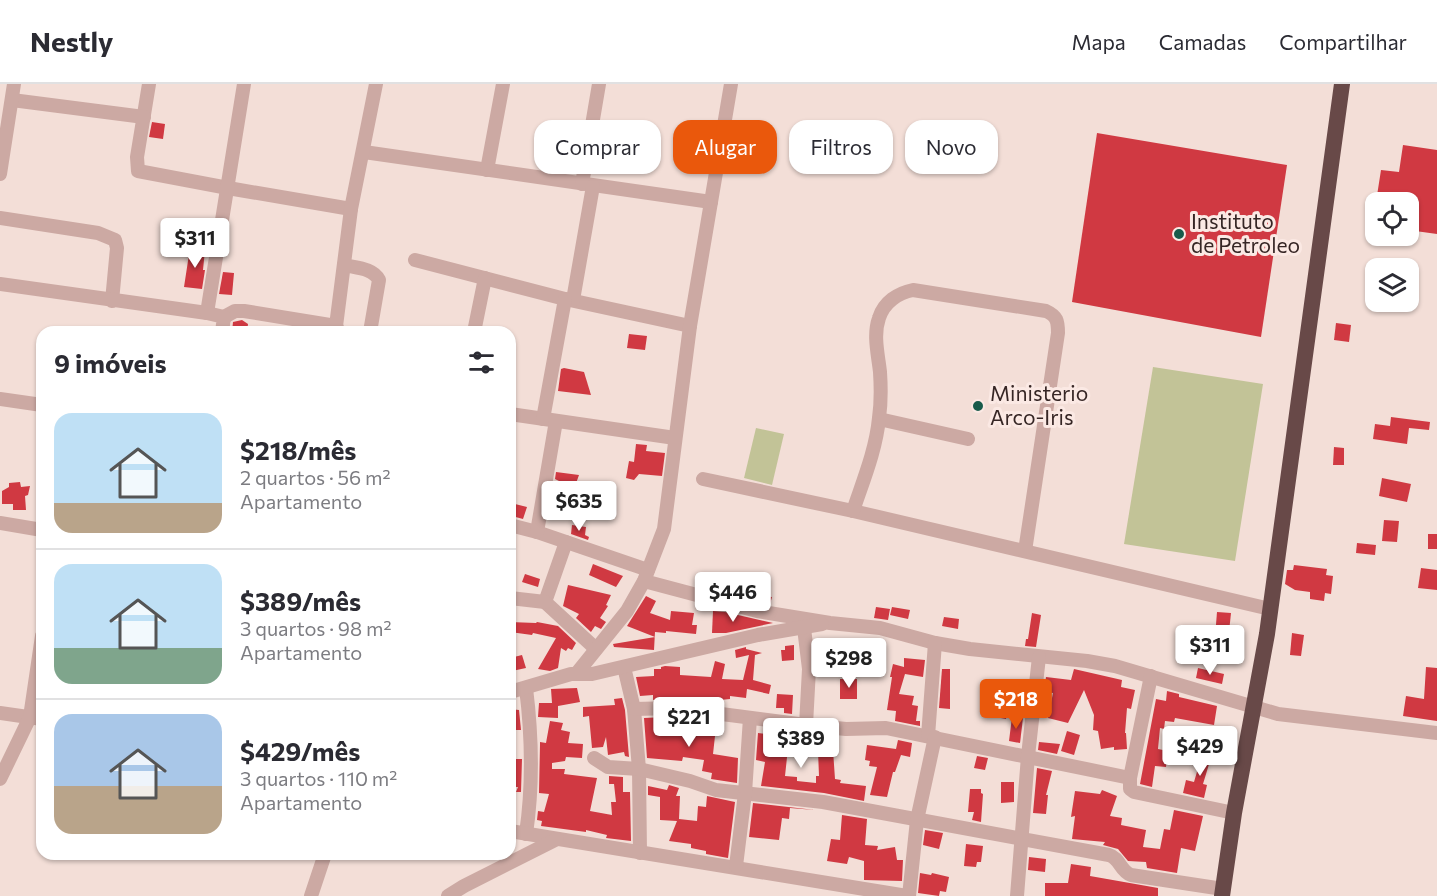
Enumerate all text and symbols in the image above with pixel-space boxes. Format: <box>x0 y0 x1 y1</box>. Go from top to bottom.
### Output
text: Nestly <box>30 24 113 58</box>
text: Mapa <box>1072 29 1126 54</box>
text: Camadas <box>1159 29 1246 54</box>
text: Compartilhar <box>1279 29 1407 54</box>
chip: Comprar <box>534 120 661 174</box>
chip: Alugar <box>673 120 777 174</box>
chip: Filtros <box>789 120 893 174</box>
chip: Novo <box>905 120 998 174</box>
map controls <box>1365 192 1419 312</box>
button: locate <box>1365 192 1419 246</box>
place label: Instituto de Petroleo <box>1191 208 1300 257</box>
pin: $311 <box>159 218 231 269</box>
text: $311 <box>174 225 216 249</box>
marker: Instituto de Petroleo <box>1172 227 1186 241</box>
button: layers <box>1365 258 1419 312</box>
icon: filters <box>465 346 498 379</box>
text: 9 imóveis <box>54 347 167 378</box>
place label: Ministerio Arco-Iris <box>990 380 1088 429</box>
marker: Ministerio Arco-Iris <box>971 399 985 413</box>
text: $218/mês <box>240 434 357 465</box>
icon: home <box>102 437 174 509</box>
text: 2 quartos · 56 m² <box>240 465 390 489</box>
pin: $635 <box>543 481 615 532</box>
text: $635 <box>555 488 603 512</box>
text: Apartamento <box>240 489 362 513</box>
pin: $446 <box>697 572 769 623</box>
text: $446 <box>709 579 757 603</box>
text: $389/mês <box>240 585 361 616</box>
icon: home <box>102 588 174 660</box>
text: 3 quartos · 98 m² <box>240 616 391 640</box>
pin: $311 <box>1174 625 1246 676</box>
text: $311 <box>1189 632 1231 656</box>
pin: $298 <box>813 638 885 689</box>
text: Apartamento <box>240 640 362 664</box>
text: $298 <box>825 645 873 669</box>
pin: $218 <box>980 679 1052 730</box>
text: $218 <box>994 686 1038 710</box>
pin: $221 <box>653 697 725 748</box>
text: $221 <box>667 704 711 728</box>
pin: $389 <box>765 718 837 769</box>
text: $389 <box>777 725 825 749</box>
pin: $429 <box>1164 726 1236 777</box>
text: $429 <box>1176 733 1224 757</box>
text: $429/mês <box>240 735 360 766</box>
icon: home <box>102 738 174 810</box>
text: 3 quartos · 110 m² <box>240 766 397 790</box>
text: Apartamento <box>240 790 362 814</box>

